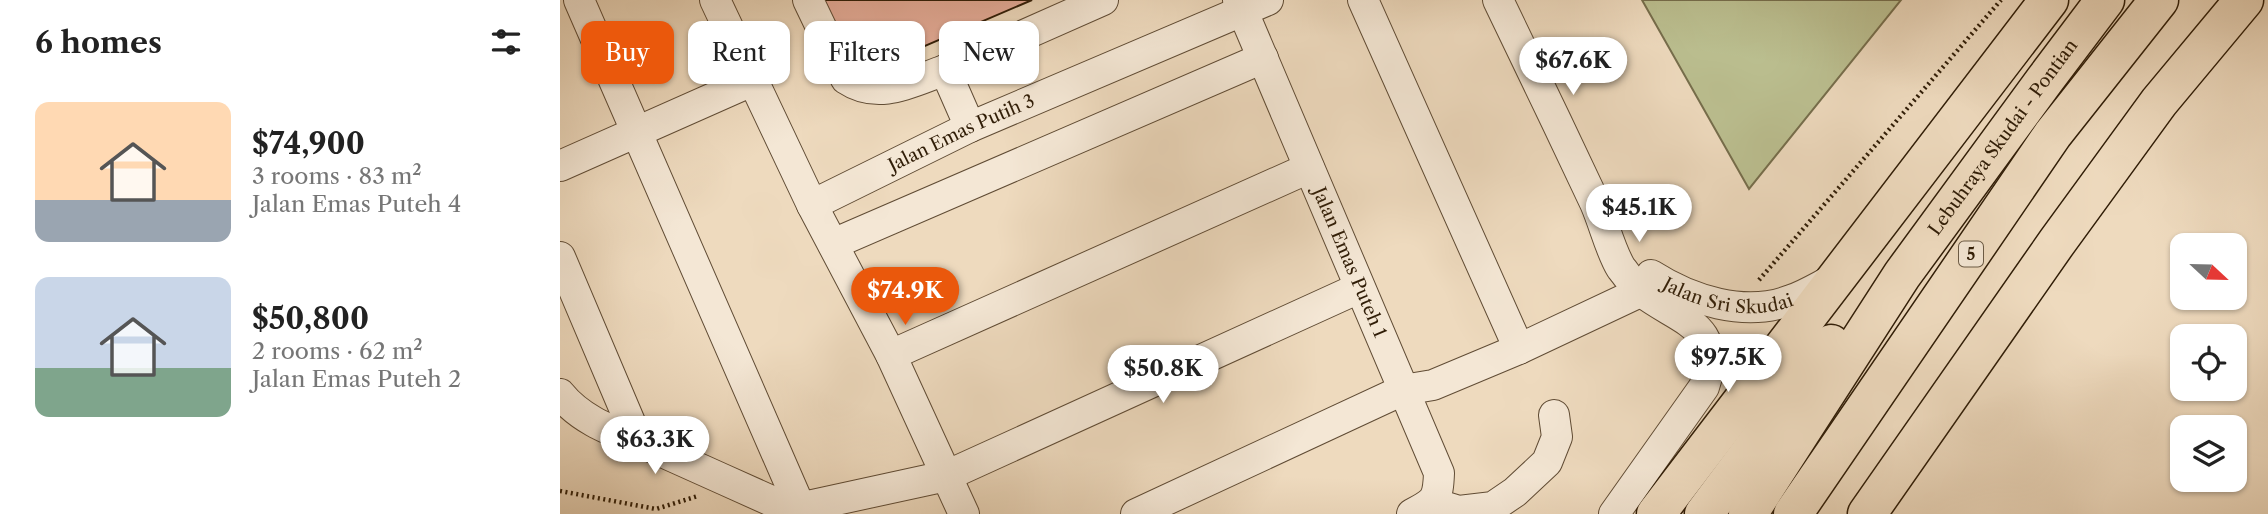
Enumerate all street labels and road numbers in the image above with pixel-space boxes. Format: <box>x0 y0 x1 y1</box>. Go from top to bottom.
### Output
street label: Lebuhraya Skudai - Pontian <box>1924 35 2082 240</box>
street label: Jalan Emas Putih 3 <box>882 90 1038 178</box>
street label: Jalan Emas Puteh 1 <box>1307 181 1391 341</box>
road number: 5 <box>1959 242 1983 266</box>
street label: Jalan Sri Skudai <box>1656 272 1797 318</box>

